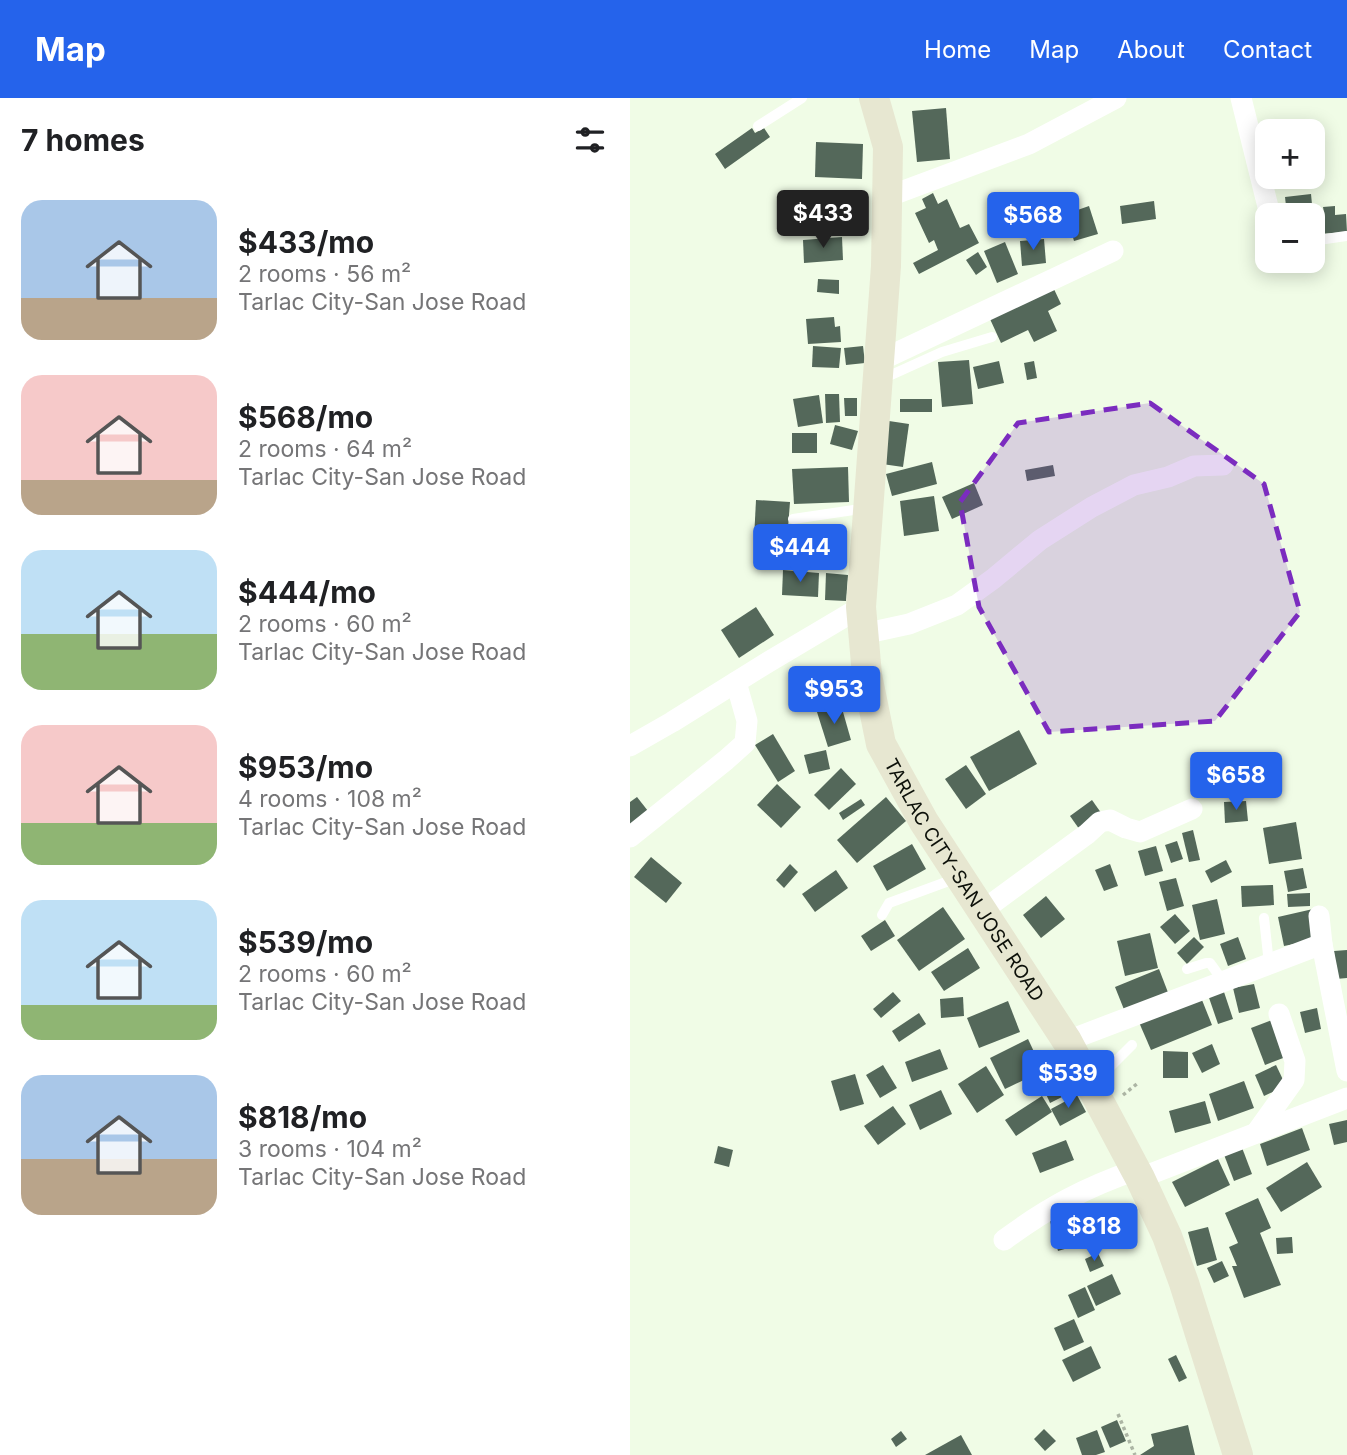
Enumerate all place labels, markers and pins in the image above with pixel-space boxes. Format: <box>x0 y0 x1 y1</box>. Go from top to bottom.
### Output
pin: $433 <box>782 190 864 250</box>
pin: $568 <box>992 192 1074 252</box>
pin: $444 <box>759 524 841 584</box>
pin: $953 <box>793 666 875 726</box>
pin: $658 <box>1195 752 1277 812</box>
pin: $539 <box>1027 1051 1109 1110</box>
pin: $818 <box>1053 1204 1135 1263</box>

